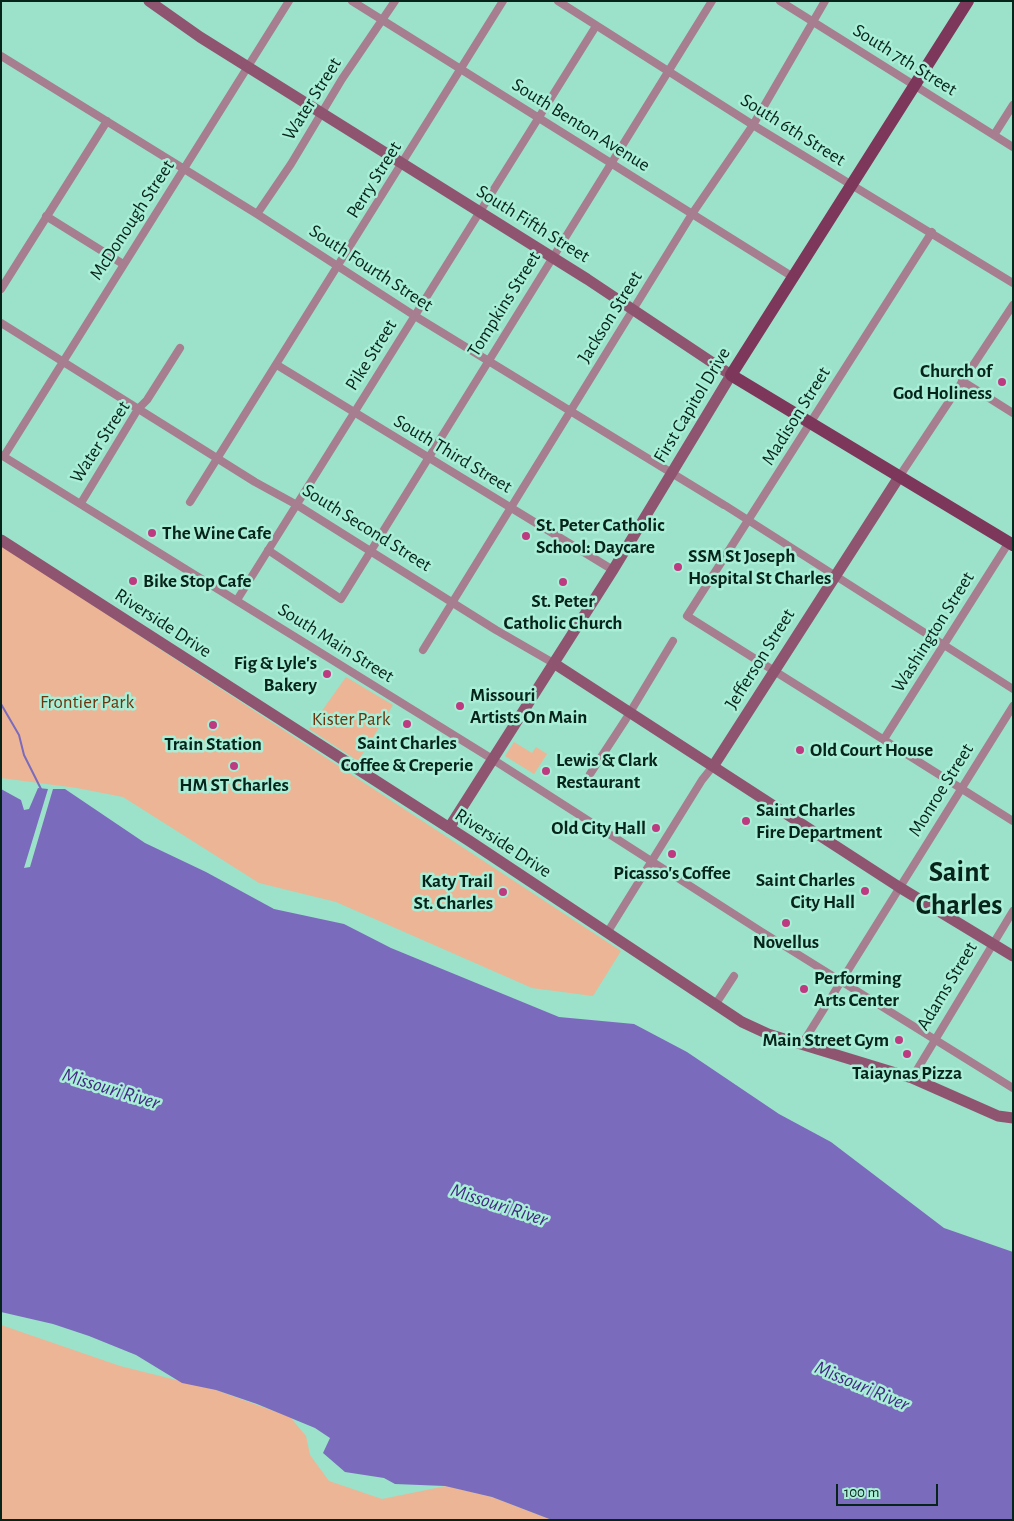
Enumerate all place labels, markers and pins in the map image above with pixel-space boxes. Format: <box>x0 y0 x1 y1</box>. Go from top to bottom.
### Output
place label: Church of God Holiness <box>893 360 992 404</box>
marker: Church of God Holiness <box>996 376 1008 388</box>
place label: St. Peter Catholic School: Daycare <box>536 514 665 558</box>
place label: The Wine Cafe <box>162 522 271 544</box>
marker: The Wine Cafe <box>146 527 158 539</box>
marker: St. Peter Catholic School: Daycare <box>520 530 532 542</box>
place label: SSM St Joseph Hospital St Charles <box>688 545 831 589</box>
marker: SSM St Joseph Hospital St Charles <box>672 561 684 573</box>
place label: Bike Stop Cafe <box>143 570 252 592</box>
marker: Bike Stop Cafe <box>127 575 139 587</box>
marker: St. Peter Catholic Church <box>557 576 569 588</box>
place label: St. Peter Catholic Church <box>504 590 622 634</box>
place label: Fig & Lyle's Bakery <box>234 652 317 696</box>
marker: Fig & Lyle's Bakery <box>321 668 333 680</box>
place label: Missouri Artists On Main <box>470 684 587 728</box>
marker: Missouri Artists On Main <box>454 700 466 712</box>
marker: Saint Charles Coffee & Creperie <box>401 718 413 730</box>
marker: Train Station <box>207 719 219 731</box>
place label: Saint Charles Coffee & Creperie <box>341 732 473 776</box>
place label: Train Station <box>164 733 262 755</box>
place label: Old Court House <box>810 739 933 761</box>
marker: Old Court House <box>794 744 806 756</box>
place label: Lewis & Clark Restaurant <box>556 749 658 793</box>
marker: HM ST Charles <box>228 760 240 772</box>
marker: Lewis & Clark Restaurant <box>540 765 552 777</box>
place label: HM ST Charles <box>179 774 289 796</box>
place label: Saint Charles Fire Department <box>756 799 882 843</box>
marker: Saint Charles Fire Department <box>740 815 752 827</box>
place label: Old City Hall <box>551 817 646 839</box>
marker: Old City Hall <box>650 822 662 834</box>
marker: Picasso's Coffee <box>666 848 678 860</box>
place label: Picasso's Coffee <box>613 862 731 884</box>
place label: Saint Charles City Hall <box>756 869 855 913</box>
place label: Katy Trail St. Charles <box>413 870 493 914</box>
marker: Saint Charles City Hall <box>859 885 871 897</box>
marker: Katy Trail St. Charles <box>497 886 509 898</box>
marker: Novellus <box>780 917 792 929</box>
place label: Novellus <box>753 931 819 953</box>
place label: Performing Arts Center <box>814 967 901 1011</box>
marker: Performing Arts Center <box>798 983 810 995</box>
place label: Main Street Gym <box>762 1029 889 1051</box>
marker: Main Street Gym <box>893 1034 905 1046</box>
marker: Taiaynas Pizza <box>901 1048 913 1060</box>
place label: Taiaynas Pizza <box>852 1062 962 1084</box>

